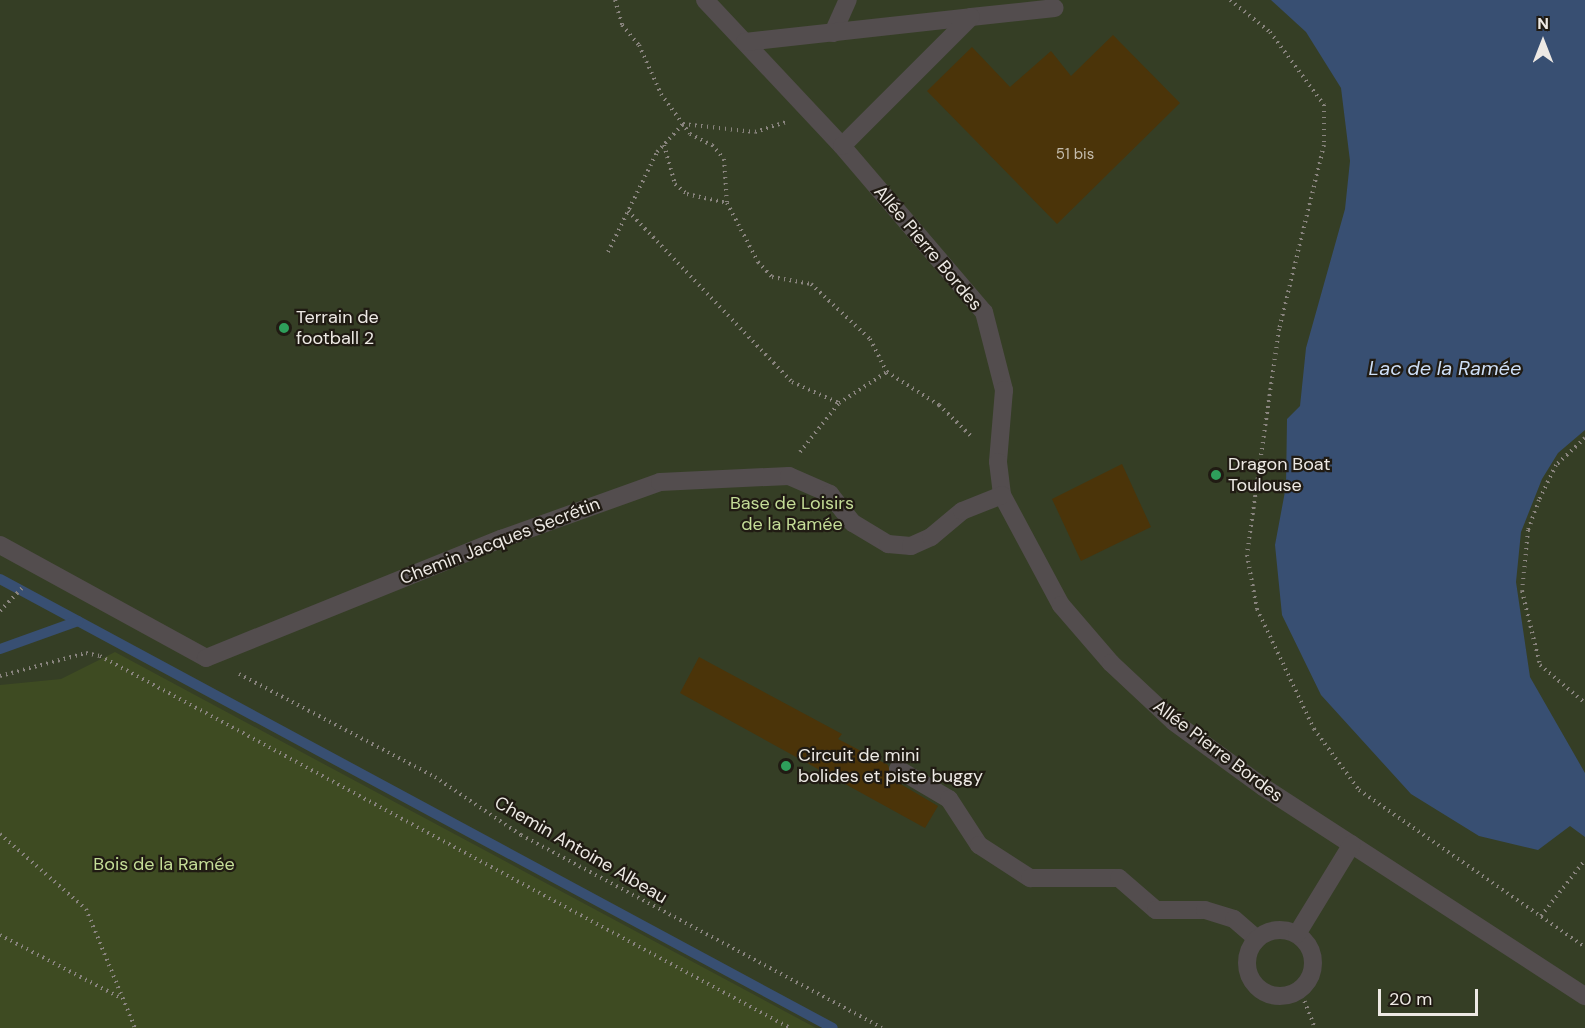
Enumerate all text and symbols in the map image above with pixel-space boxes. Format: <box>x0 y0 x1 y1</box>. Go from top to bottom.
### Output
north arrow <box>1513 12 1573 72</box>
text: N <box>1537 13 1549 34</box>
house number: 51 bis <box>1056 146 1094 164</box>
street label: Allée Pierre Bordes <box>869 181 987 315</box>
place label: Terrain de football 2 <box>296 307 379 350</box>
marker: Terrain de football 2 <box>277 321 291 335</box>
water label: Lac de la Ramée <box>1369 356 1521 380</box>
place label: Dragon Boat Toulouse <box>1228 454 1330 496</box>
marker: Dragon Boat Toulouse <box>1209 468 1223 482</box>
street label: Chemin Jacques Secrétin <box>397 493 603 589</box>
park label: Base de Loisirs de la Ramée <box>730 493 854 536</box>
street label: Allée Pierre Bordes <box>1149 695 1287 807</box>
place label: Circuit de mini bolides et piste buggy <box>798 745 983 788</box>
marker: Circuit de mini bolides et piste buggy <box>779 759 793 773</box>
street label: Chemin Antoine Albeau <box>491 792 671 908</box>
park label: Bois de la Ramée <box>93 853 235 875</box>
scale bar <box>1381 977 1482 1015</box>
text: 20 m <box>1389 987 1432 1011</box>

